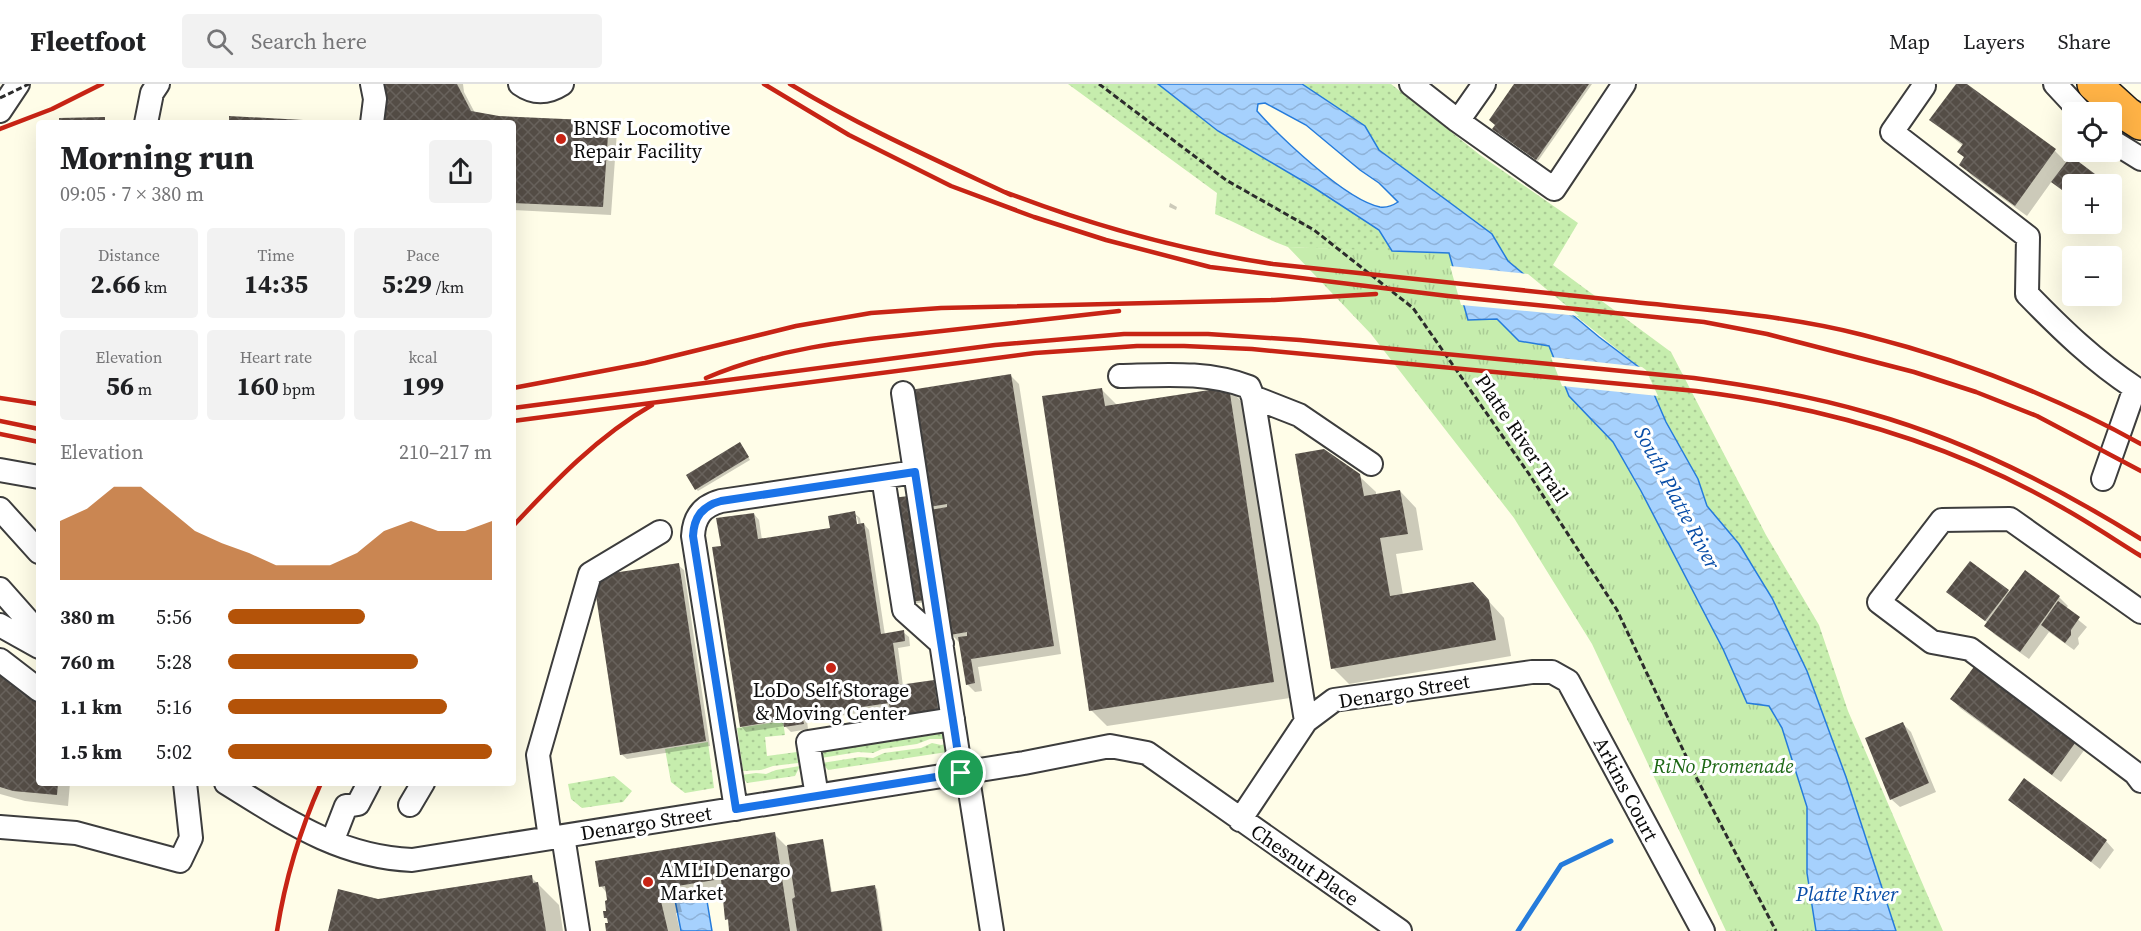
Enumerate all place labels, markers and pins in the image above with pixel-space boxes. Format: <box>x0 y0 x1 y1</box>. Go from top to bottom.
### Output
place label: BNSF Locomotive Repair Facility <box>573 114 730 165</box>
marker: BNSF Locomotive Repair Facility <box>554 132 568 146</box>
marker: LoDo Self Storage & Moving Center <box>824 661 838 675</box>
place label: LoDo Self Storage & Moving Center <box>753 676 909 727</box>
pin <box>935 747 986 798</box>
place label: AMLI Denargo Market <box>660 856 791 907</box>
marker: AMLI Denargo Market <box>641 875 655 889</box>

